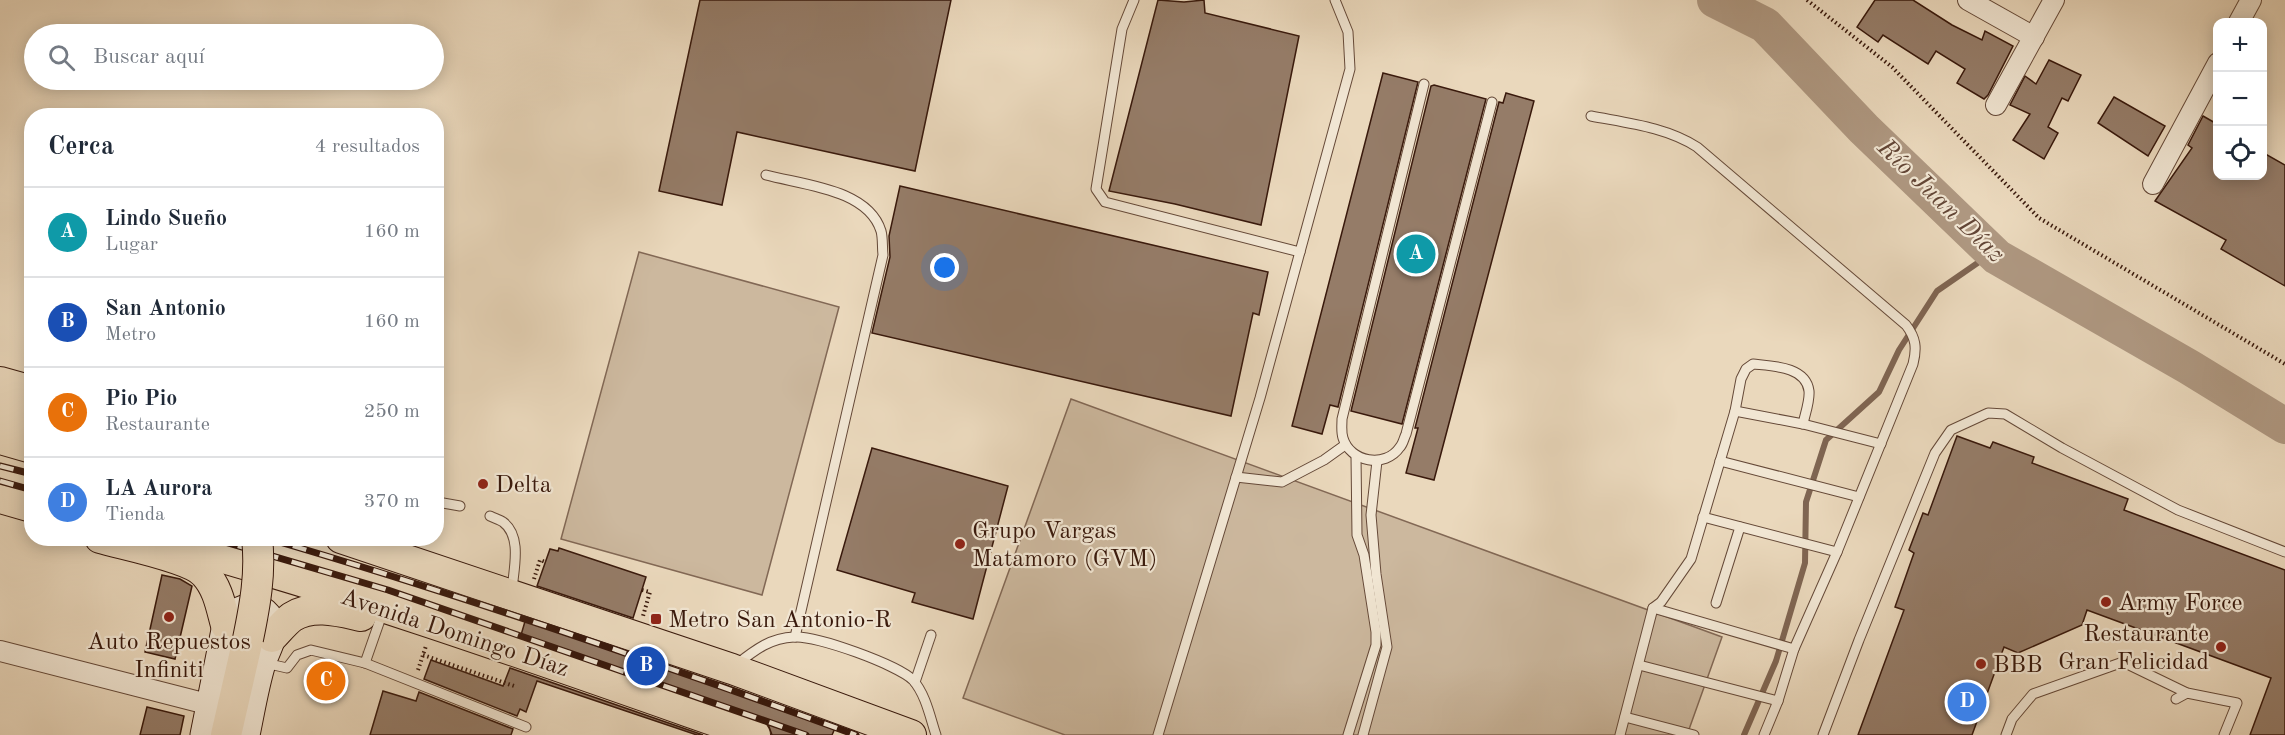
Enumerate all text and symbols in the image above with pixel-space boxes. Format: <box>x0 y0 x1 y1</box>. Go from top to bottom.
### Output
map controls <box>2213 18 2267 180</box>
button: + <box>2213 18 2267 72</box>
search box <box>24 24 444 90</box>
icon: search <box>45 41 78 74</box>
text: Buscar aquí <box>93 46 205 68</box>
button: − <box>2213 72 2267 126</box>
button: locate <box>2213 126 2267 180</box>
text: Cerca <box>48 134 114 160</box>
water label: Río Juan Díaz <box>1871 134 2009 268</box>
text: 4 resultados <box>315 137 420 157</box>
text: Lindo Sueño <box>105 208 227 230</box>
text: A <box>60 222 75 242</box>
text: 160 m <box>364 222 420 242</box>
pin: A <box>1396 232 1436 276</box>
text: Lugar <box>105 235 158 255</box>
your location <box>930 253 959 282</box>
text: San Antonio <box>105 298 226 320</box>
text: B <box>60 312 75 332</box>
text: 160 m <box>364 312 420 332</box>
text: Metro <box>105 325 156 345</box>
text: Pio Pio <box>105 388 177 410</box>
text: C <box>61 402 74 422</box>
text: 250 m <box>364 402 420 422</box>
text: Restaurante <box>105 415 210 435</box>
place label: Delta <box>495 474 552 498</box>
marker: Delta <box>476 477 490 491</box>
text: LA Aurora <box>105 478 213 500</box>
text: D <box>60 492 75 512</box>
text: 370 m <box>364 492 420 512</box>
text: Tienda <box>105 505 165 525</box>
place label: Grupo Vargas Matamoro (GVM) <box>972 520 1157 572</box>
marker: Grupo Vargas Matamoro (GVM) <box>953 537 967 551</box>
street label: Avenida Domingo Díaz <box>337 586 571 682</box>
place label: Army Force <box>2118 592 2242 616</box>
marker: Army Force <box>2099 595 2113 609</box>
place label: Metro San Antonio-R <box>668 609 891 633</box>
marker: Auto Repuestos Infiniti <box>162 610 176 624</box>
marker: Metro San Antonio-R <box>649 612 663 626</box>
place label: Restaurante Gran Felicidad <box>2058 623 2209 675</box>
place label: Auto Repuestos Infiniti <box>87 631 251 683</box>
marker: Restaurante Gran Felicidad <box>2214 640 2228 654</box>
pin: B <box>626 644 666 688</box>
place label: BBB <box>1993 654 2043 678</box>
marker: BBB <box>1974 657 1988 671</box>
pin: C <box>306 658 346 704</box>
pin: D <box>1948 680 1986 724</box>

